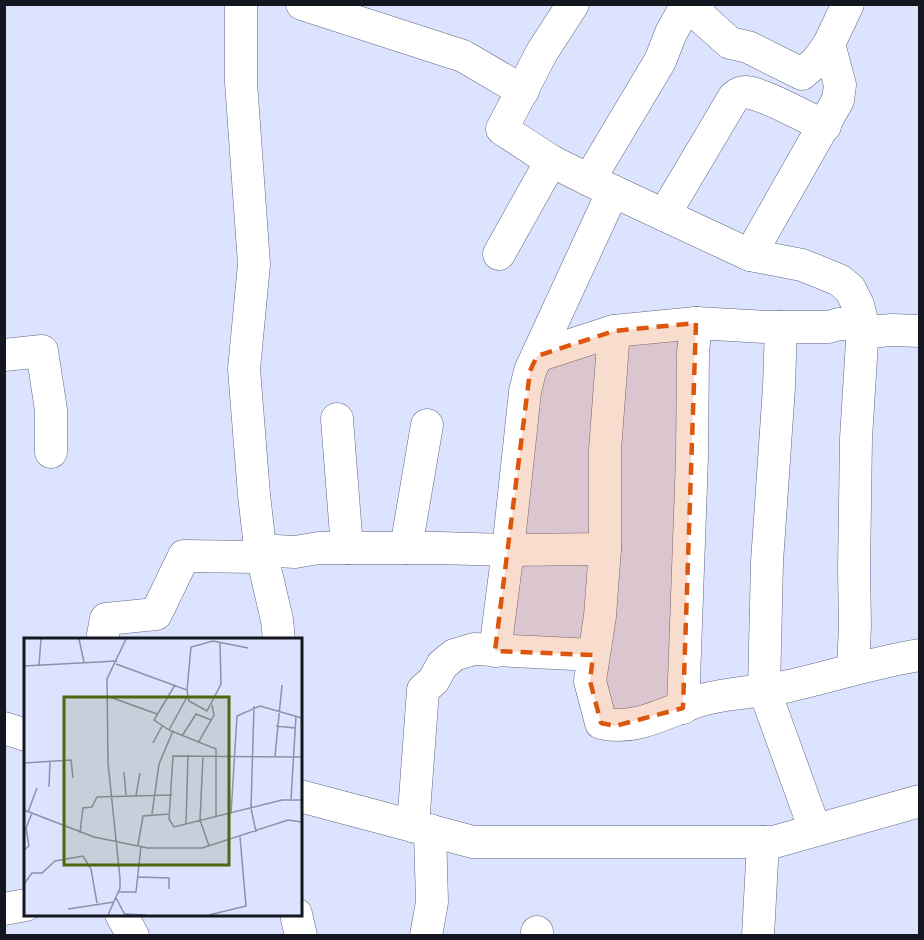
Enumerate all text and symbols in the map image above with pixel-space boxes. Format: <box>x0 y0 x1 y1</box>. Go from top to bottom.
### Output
inset map <box>24 638 302 916</box>

